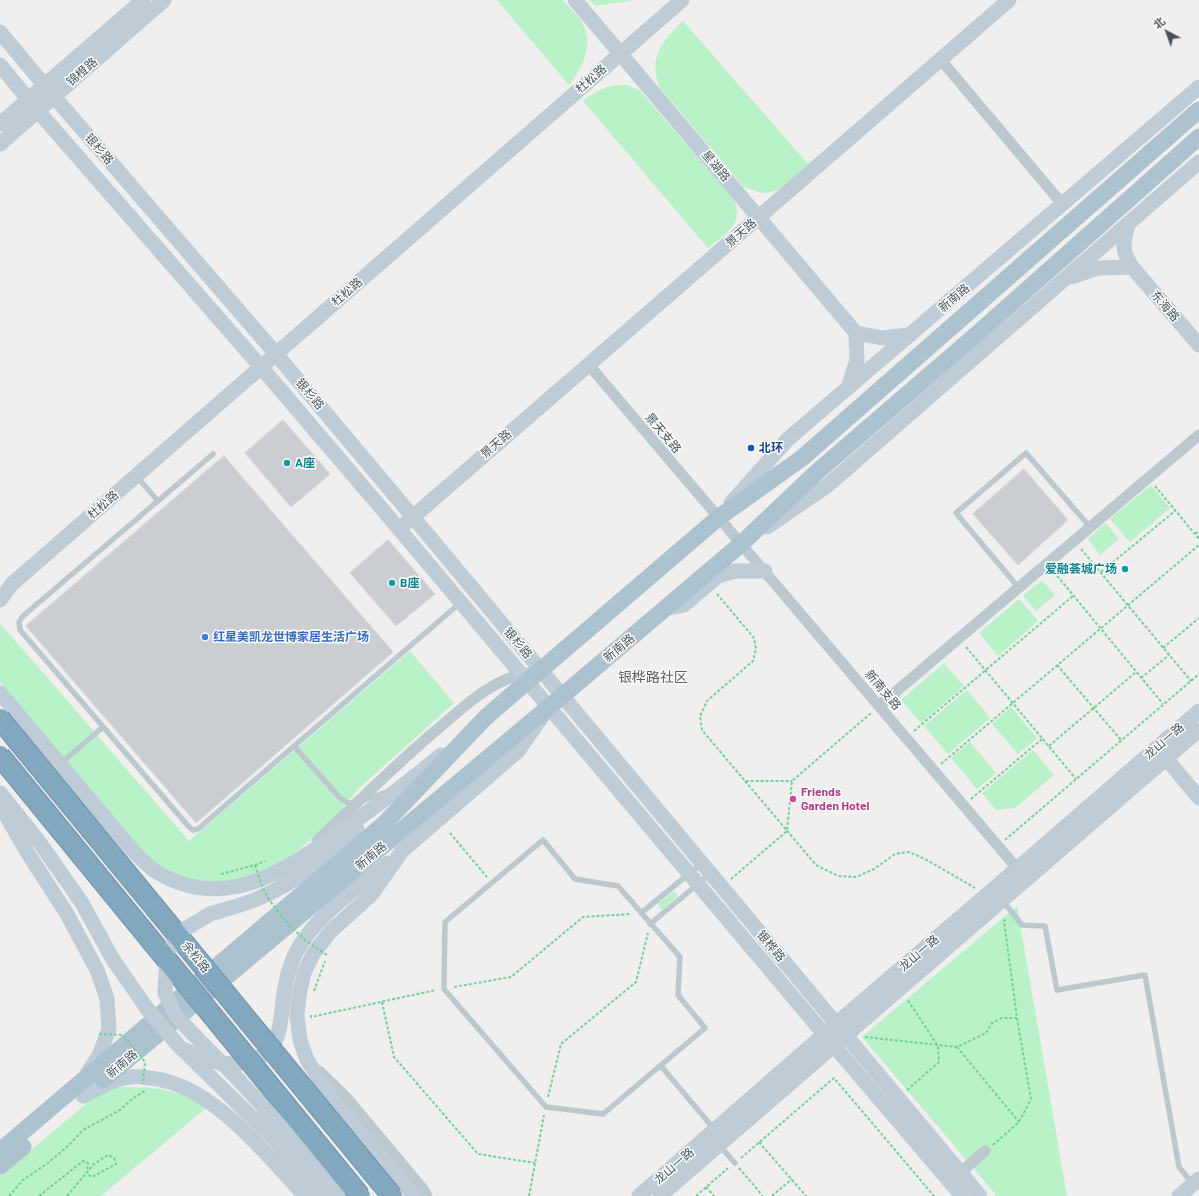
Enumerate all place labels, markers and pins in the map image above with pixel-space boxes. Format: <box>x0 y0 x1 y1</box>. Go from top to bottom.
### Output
place label: 北环 <box>759 441 783 455</box>
marker: 北环 <box>746 443 756 453</box>
place label: A座 <box>295 456 315 470</box>
marker: A座 <box>282 458 292 468</box>
place label: 爱融荟城广场 <box>1045 562 1117 576</box>
marker: 爱融荟城广场 <box>1120 564 1130 574</box>
place label: B座 <box>400 576 419 590</box>
marker: B座 <box>387 578 397 588</box>
place label: 红星美凯龙世博家居生活广场 <box>213 630 369 644</box>
marker: 红星美凯龙世博家居生活广场 <box>200 632 210 642</box>
place label: Friends Garden Hotel <box>801 785 869 813</box>
marker: Friends Garden Hotel <box>788 794 798 804</box>

